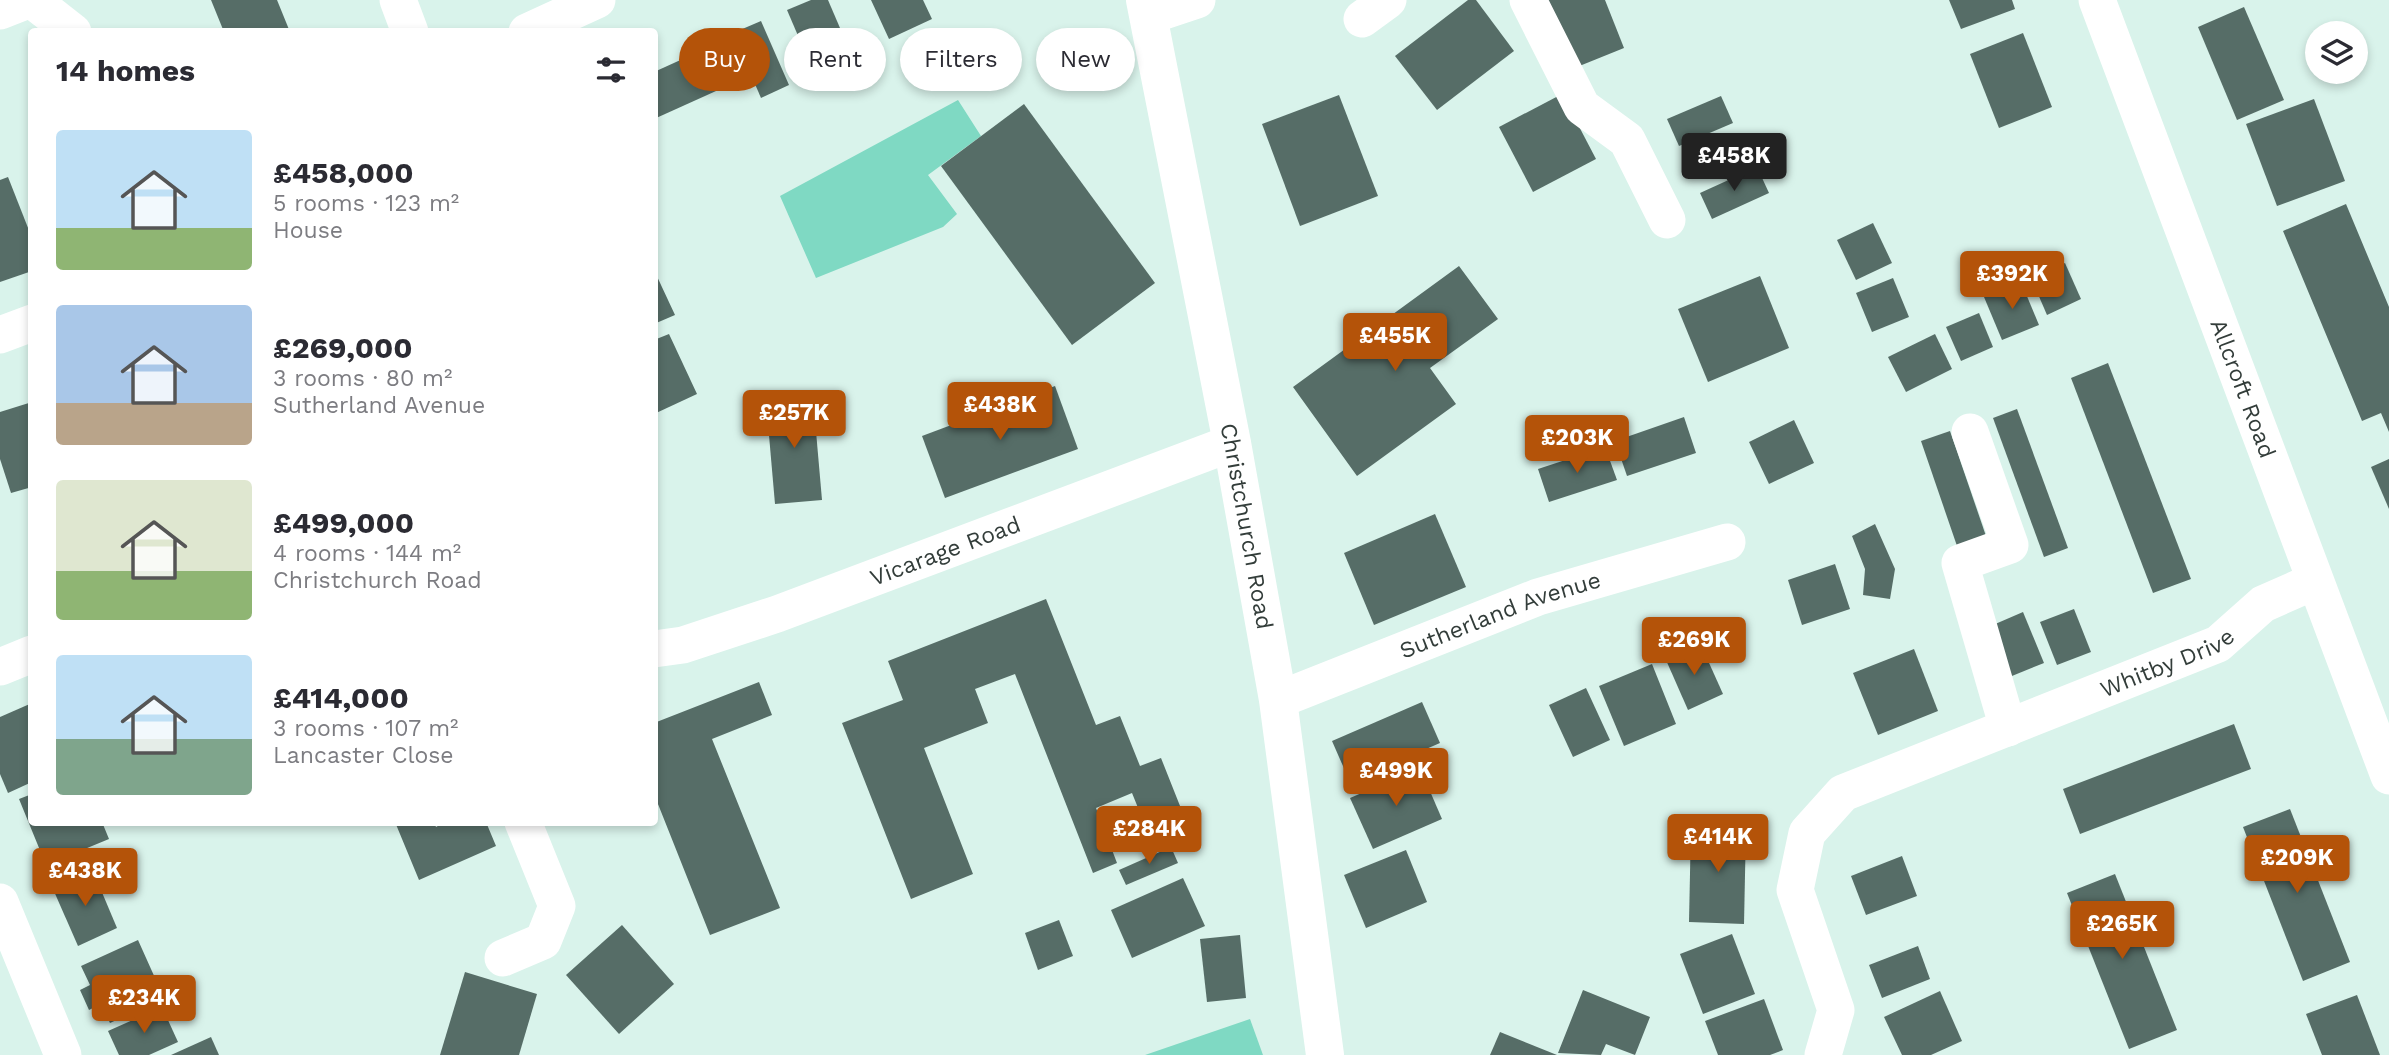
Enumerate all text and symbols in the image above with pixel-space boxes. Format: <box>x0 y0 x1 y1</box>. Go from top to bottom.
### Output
map controls <box>2305 21 2368 84</box>
button: layers <box>2305 21 2368 84</box>
chip: Buy <box>679 28 770 91</box>
chip: Rent <box>784 28 886 91</box>
chip: Filters <box>900 28 1022 91</box>
chip: New <box>1036 28 1135 91</box>
icon: filters <box>592 51 630 89</box>
text: 14 homes <box>56 53 195 88</box>
pin: £458K <box>1685 134 1783 193</box>
text: £458K <box>1698 142 1770 169</box>
text: £458,000 <box>273 155 414 190</box>
icon: home <box>112 158 196 242</box>
text: 5 rooms · 123 m² <box>273 190 459 217</box>
text: House <box>273 217 343 244</box>
pin: £392K <box>1963 252 2061 311</box>
text: £392K <box>1976 260 2048 287</box>
pin: £455K <box>1346 314 1444 373</box>
street label: Allcroft Road <box>2205 315 2282 462</box>
text: £455K <box>1359 322 1431 349</box>
text: £269,000 <box>273 330 413 365</box>
icon: home <box>112 333 196 417</box>
text: 3 rooms · 80 m² <box>273 365 452 392</box>
pin: £438K <box>951 382 1049 442</box>
pin: £257K <box>745 391 843 450</box>
text: £438K <box>963 391 1037 418</box>
text: Sutherland Avenue <box>273 392 485 419</box>
text: £257K <box>759 399 829 426</box>
pin: £203K <box>1528 416 1626 475</box>
street label: Christchurch Road <box>1215 421 1279 631</box>
text: £203K <box>1541 424 1613 451</box>
text: £499,000 <box>273 505 414 540</box>
icon: home <box>112 508 196 592</box>
street label: Vicarage Road <box>866 510 1024 591</box>
text: 4 rooms · 144 m² <box>273 540 461 567</box>
street label: Sutherland Avenue <box>1396 566 1604 664</box>
text: Christchurch Road <box>273 567 482 594</box>
pin: £269K <box>1645 618 1743 677</box>
street label: Whitby Drive <box>2096 623 2240 703</box>
text: £269K <box>1658 626 1730 653</box>
text: £414,000 <box>273 680 409 715</box>
icon: home <box>112 683 196 767</box>
text: 3 rooms · 107 m² <box>273 715 459 742</box>
text: Lancaster Close <box>273 742 454 769</box>
pin: £499K <box>1347 748 1445 808</box>
text: £499K <box>1359 757 1433 784</box>
pin: £284K <box>1100 806 1198 866</box>
pin: £414K <box>1669 814 1767 874</box>
text: £284K <box>1112 815 1186 842</box>
text: £414K <box>1683 823 1753 850</box>
pin: £209K <box>2248 836 2346 895</box>
text: £209K <box>2261 844 2333 871</box>
pin: £438K <box>36 848 134 908</box>
text: £438K <box>48 857 122 884</box>
pin: £265K <box>2073 902 2171 961</box>
text: £265K <box>2086 910 2158 937</box>
pin: £234K <box>95 976 193 1035</box>
text: £234K <box>108 984 180 1011</box>

